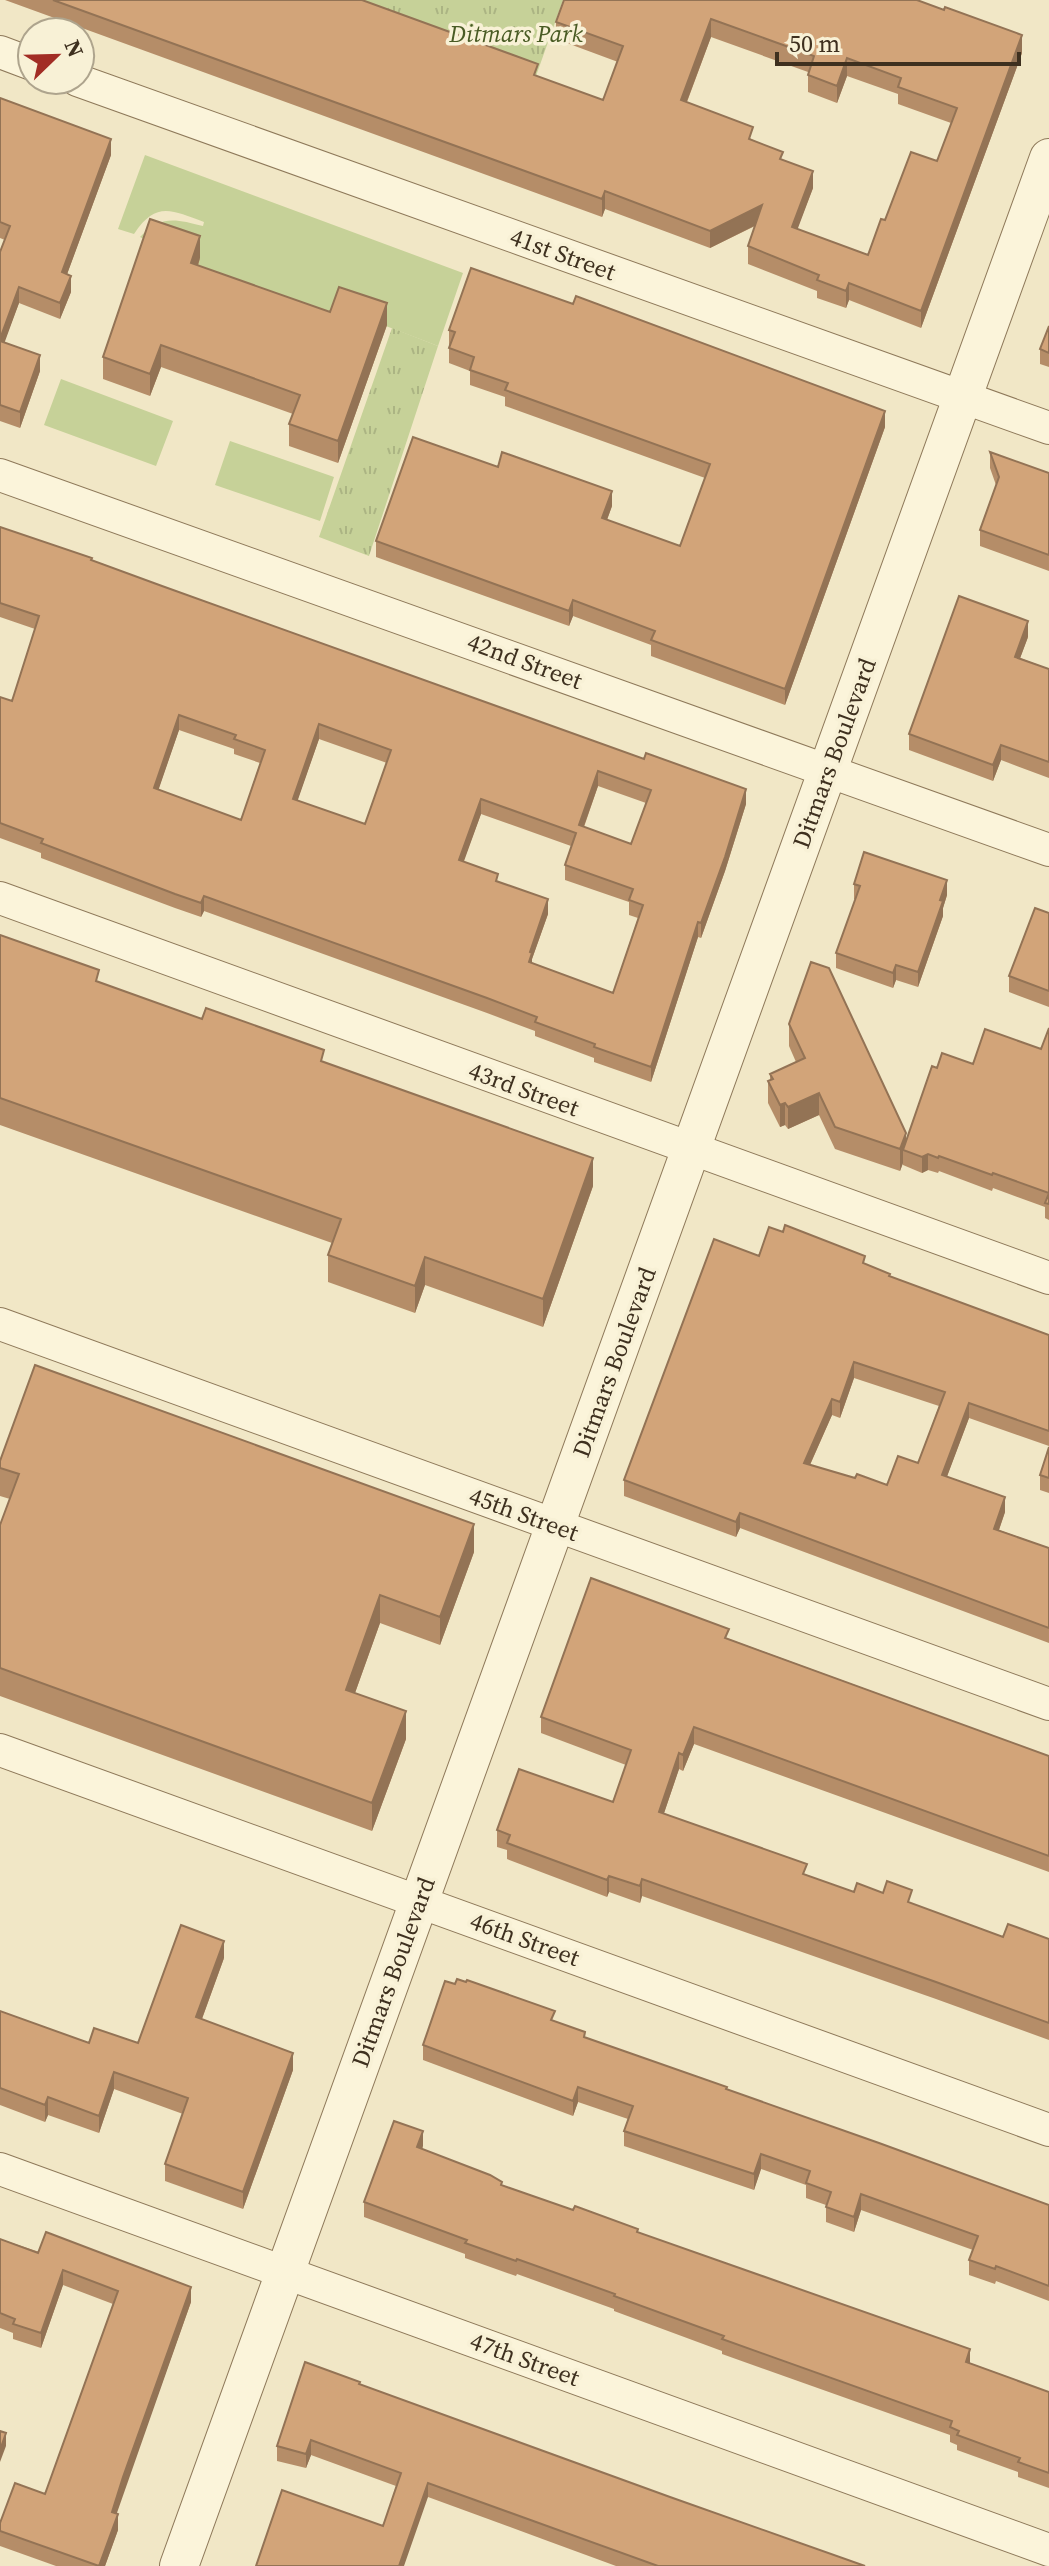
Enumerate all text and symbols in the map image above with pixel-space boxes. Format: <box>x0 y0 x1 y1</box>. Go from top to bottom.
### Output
north arrow <box>16 16 96 96</box>
scale bar <box>777 16 1019 66</box>
park label: Ditmars Park <box>448 17 583 50</box>
text: 50 m <box>789 27 840 60</box>
text: N <box>57 35 91 61</box>
street label: 41st Street <box>506 220 620 288</box>
street label: 42nd Street <box>463 625 587 697</box>
street label: Ditmars Boulevard <box>784 653 884 853</box>
street label: 43rd Street <box>464 1054 584 1124</box>
street label: Ditmars Boulevard <box>564 1262 664 1462</box>
street label: 45th Street <box>465 1479 583 1549</box>
street label: Ditmars Boulevard <box>343 1872 443 2072</box>
street label: 46th Street <box>466 1904 584 1974</box>
street label: 47th Street <box>466 2324 584 2394</box>

